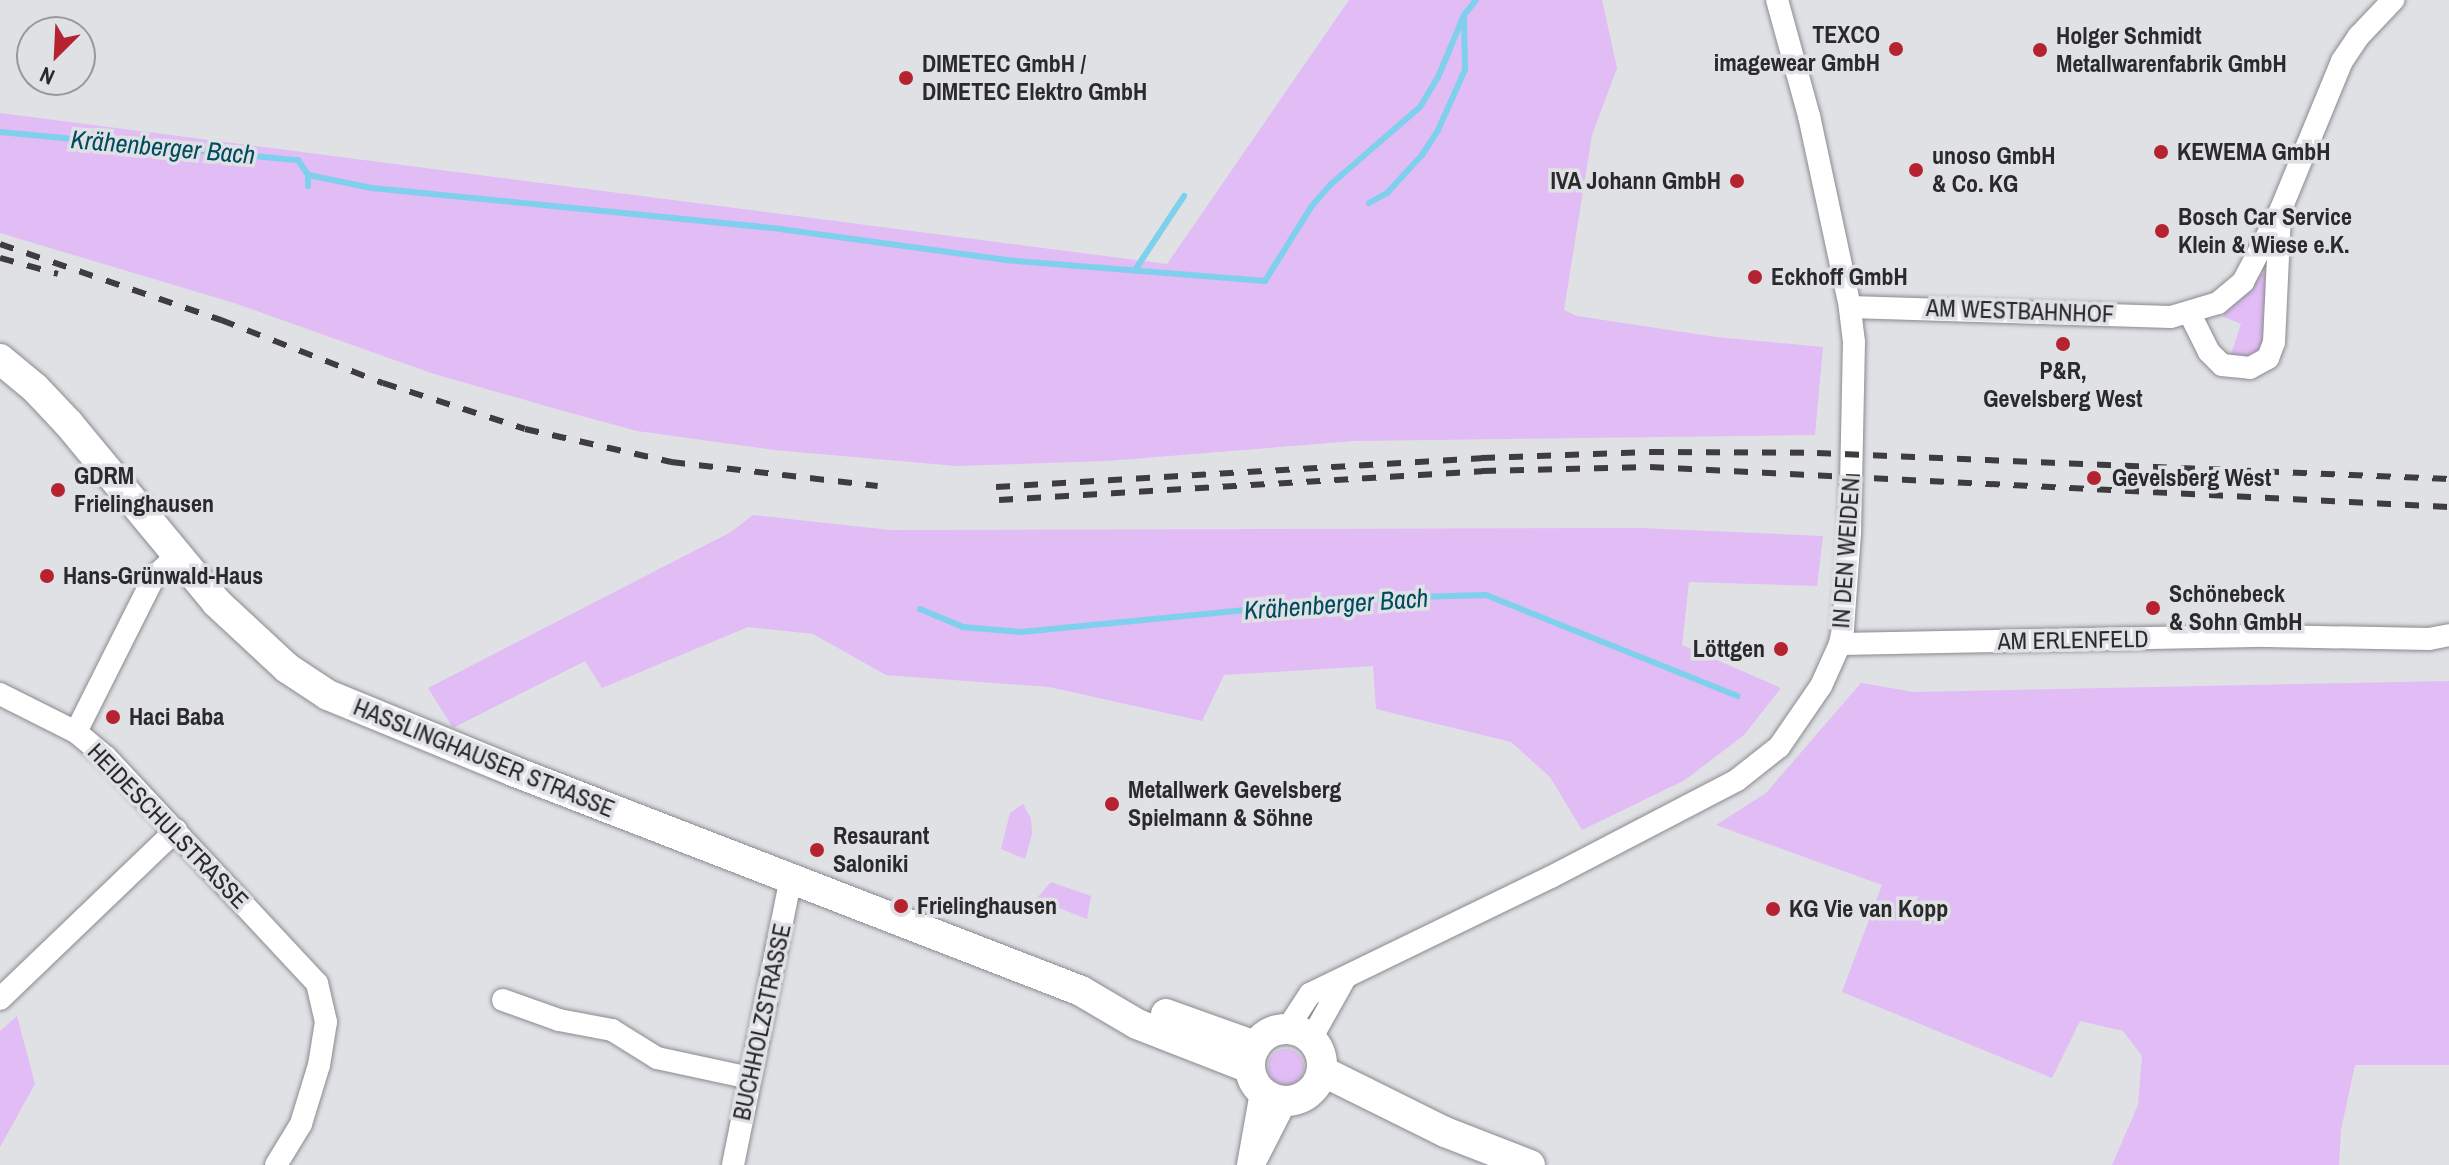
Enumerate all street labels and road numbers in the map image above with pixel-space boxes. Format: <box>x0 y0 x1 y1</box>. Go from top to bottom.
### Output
street label: AM WESTBAHNHOF <box>1926 293 2114 329</box>
street label: IN DEN WEIDEN <box>1826 477 1866 629</box>
street label: AM ERLENFELD <box>1997 624 2149 656</box>
street label: HASSLINGHAUSER STRASSE <box>349 692 619 824</box>
street label: HEIDESCHULSTRASSE <box>82 737 254 915</box>
street label: BUCHHOLZSTRASSE <box>727 921 797 1123</box>

